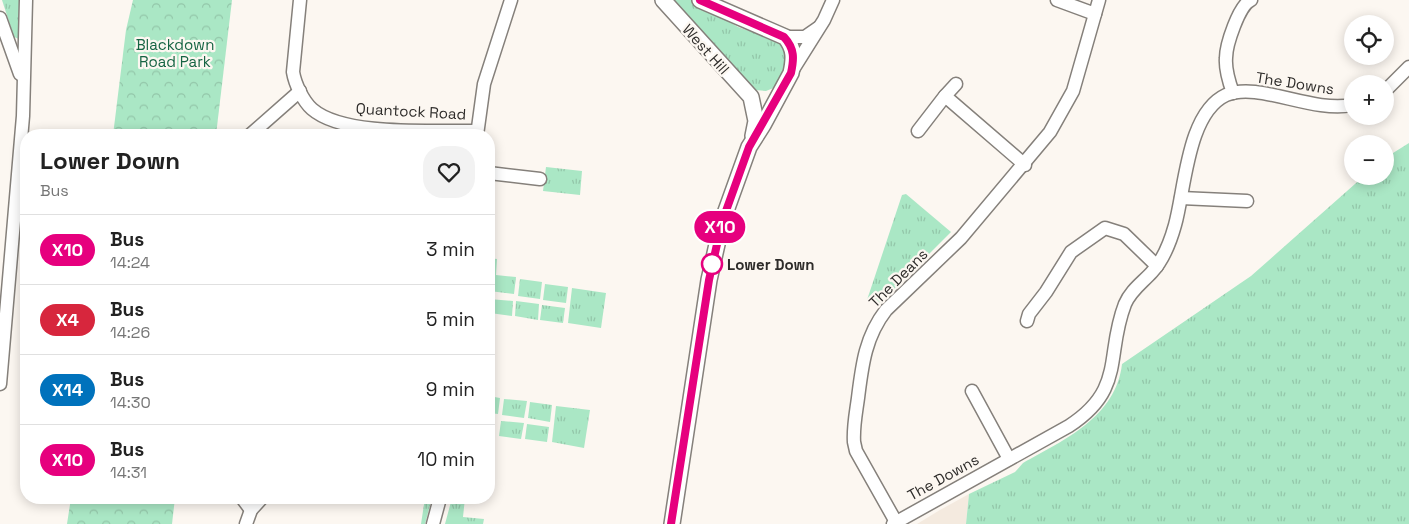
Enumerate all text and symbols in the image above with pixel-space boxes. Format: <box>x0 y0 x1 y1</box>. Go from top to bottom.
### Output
map controls <box>1344 15 1394 185</box>
button: locate <box>1344 15 1394 65</box>
street label: West Hill <box>678 20 734 78</box>
park label: Blackdown Road Park <box>136 35 214 71</box>
street label: The Downs <box>1255 67 1336 99</box>
button: + <box>1344 75 1394 125</box>
street label: Quantock Road <box>355 99 467 123</box>
button: − <box>1344 135 1394 185</box>
text: Lower Down <box>40 145 180 176</box>
button: heart <box>423 146 475 198</box>
text: Bus <box>40 180 69 201</box>
line badge: X10 <box>691 211 749 243</box>
text: X10 <box>704 215 736 238</box>
text: Bus <box>110 227 144 252</box>
text: 3 min <box>426 237 475 262</box>
text: X10 <box>52 238 83 261</box>
street label: The Deans <box>865 245 931 311</box>
text: 14:24 <box>110 252 150 273</box>
marker: Lower Down <box>701 253 723 275</box>
place label: Lower Down <box>727 255 815 274</box>
text: Bus <box>110 297 144 322</box>
text: 5 min <box>426 307 475 332</box>
text: X4 <box>56 308 79 331</box>
text: 14:26 <box>110 322 150 343</box>
text: Bus <box>110 367 144 392</box>
text: 9 min <box>426 377 475 402</box>
text: X14 <box>52 378 83 401</box>
text: 14:30 <box>110 392 151 413</box>
text: Bus <box>110 437 144 462</box>
text: 10 min <box>417 447 475 472</box>
text: X10 <box>52 448 83 471</box>
street label: The Downs <box>904 450 982 504</box>
text: 14:31 <box>110 462 147 483</box>

